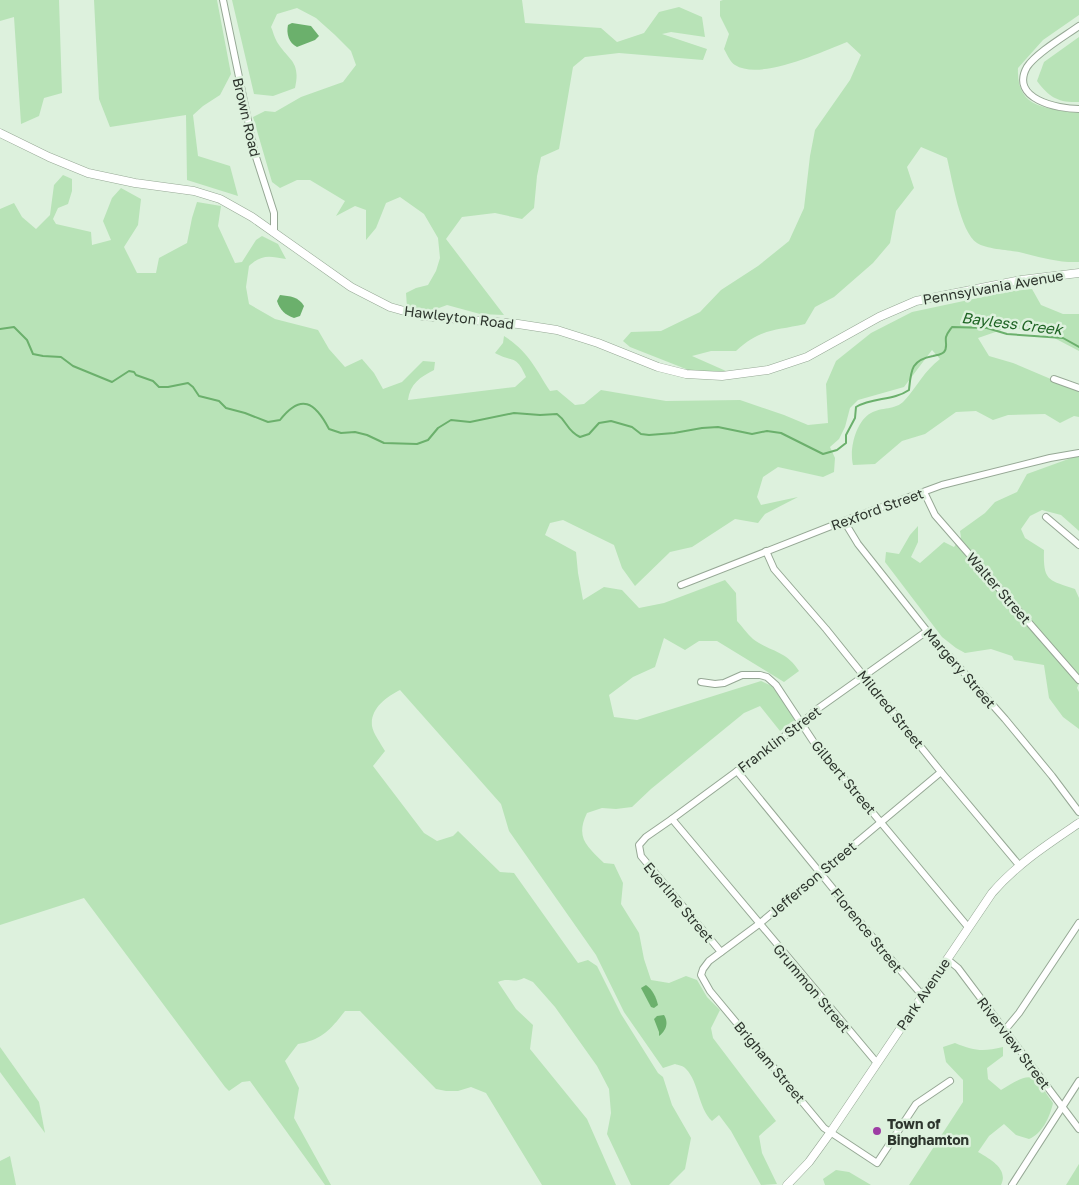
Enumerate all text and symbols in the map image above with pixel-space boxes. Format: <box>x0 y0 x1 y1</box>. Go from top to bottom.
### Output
street label: Brown Road <box>230 76 264 158</box>
street label: Pennsylvania Avenue <box>921 266 1065 308</box>
street label: Hawleyton Road <box>403 302 515 332</box>
water label: Bayless Creek <box>960 308 1065 339</box>
street label: Rexford Street <box>828 484 926 534</box>
street label: Walter Street <box>963 549 1035 627</box>
street label: Margery Street <box>921 624 999 712</box>
street label: Mildred Street <box>854 666 928 752</box>
street label: Franklin Street <box>734 702 824 776</box>
street label: Gilbert Street <box>808 737 880 817</box>
street label: Jefferson Street <box>765 837 859 921</box>
street label: Everline Street <box>641 858 717 946</box>
street label: Florence Street <box>828 884 906 976</box>
street label: Grummon Street <box>770 940 854 1036</box>
street label: Park Avenue <box>893 955 953 1033</box>
street label: Riverview Street <box>974 994 1054 1092</box>
street label: Brigham Street <box>731 1018 809 1106</box>
place label: Town of Binghamton <box>887 1115 969 1148</box>
marker: Town of Binghamton <box>871 1125 883 1137</box>

